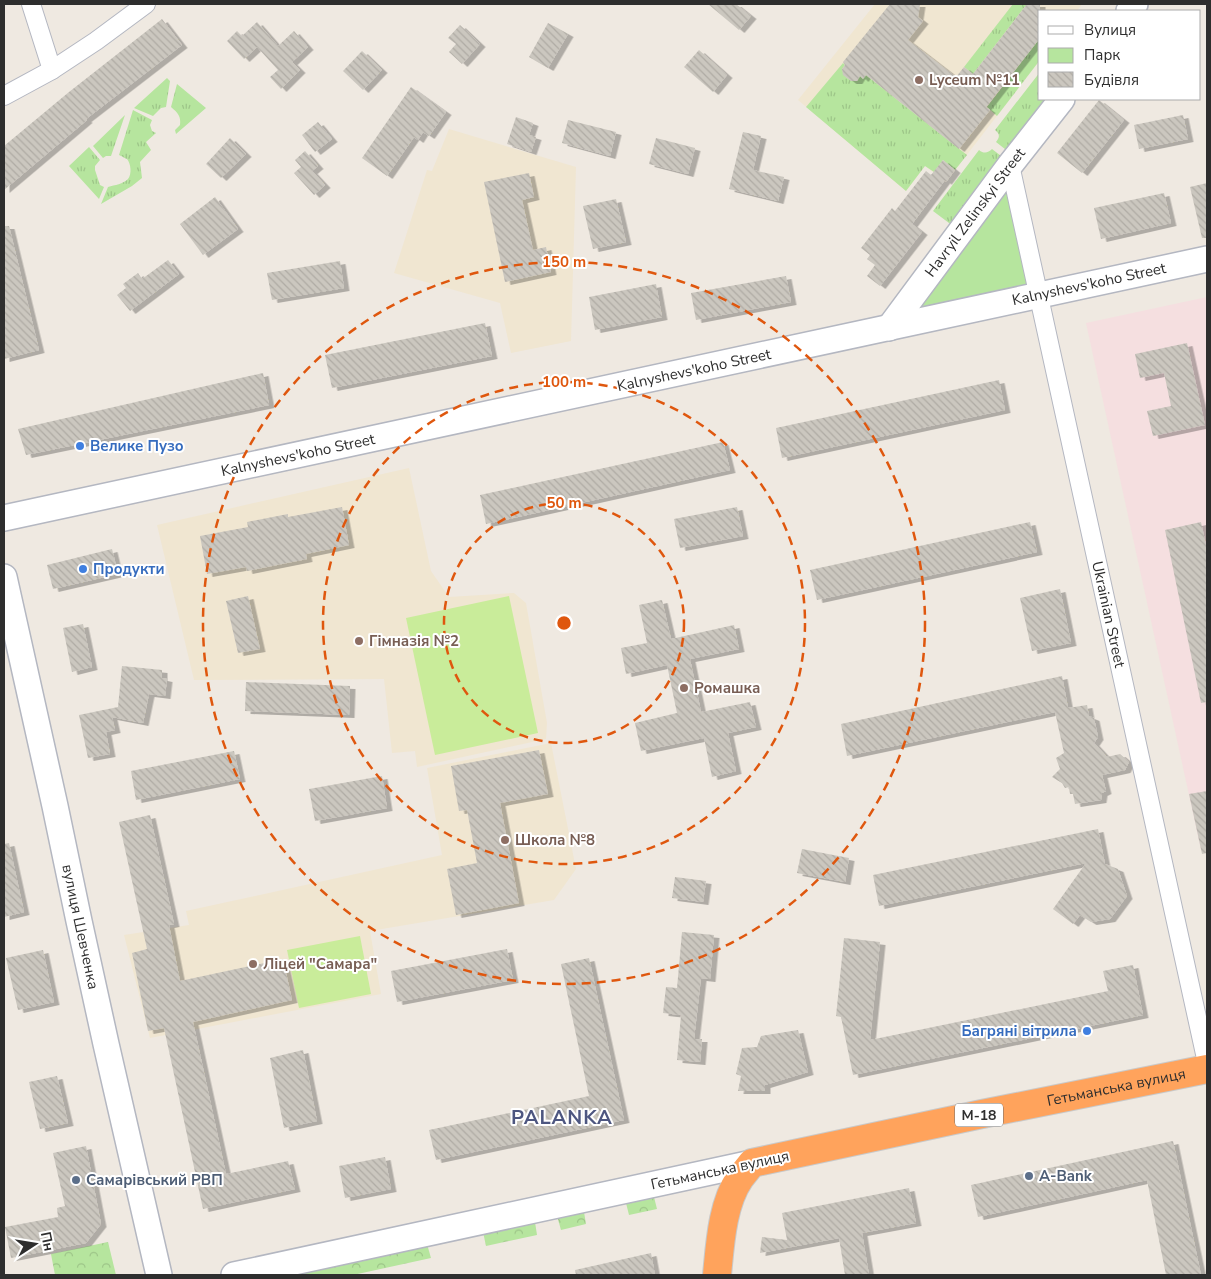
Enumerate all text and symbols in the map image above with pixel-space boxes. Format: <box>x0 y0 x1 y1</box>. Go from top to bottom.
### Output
legend <box>1038 10 1201 100</box>
text: Вулиця <box>1084 20 1136 40</box>
text: Парк <box>1084 45 1120 65</box>
place label: Lyceum №11 <box>929 70 1020 90</box>
text: Будівля <box>1084 70 1139 90</box>
marker: Lyceum №11 <box>913 74 925 86</box>
street label: Havryil Zelinskyi Street <box>920 143 1030 281</box>
text: 150 m <box>542 252 586 272</box>
street label: Kalnyshevsʹkoho Street <box>1010 258 1168 310</box>
street label: Kalnyshevsʹkoho Street <box>615 344 773 396</box>
text: 100 m <box>542 372 586 392</box>
street label: Kalnyshevsʹkoho Street <box>219 429 377 481</box>
place label: Велике Пузо <box>90 436 184 456</box>
marker: Велике Пузо <box>74 440 86 452</box>
text: 50 m <box>546 493 582 513</box>
place label: Продукти <box>93 559 164 579</box>
street label: Ukrainian Street <box>1087 559 1130 670</box>
marker: Продукти <box>77 563 89 575</box>
centre of rings <box>555 614 573 632</box>
place label: Гімназія №2 <box>369 631 459 651</box>
marker: Гімназія №2 <box>353 635 365 647</box>
place label: Ромашка <box>694 678 760 698</box>
marker: Ромашка <box>678 682 690 694</box>
place label: Школа №8 <box>515 830 595 850</box>
marker: Школа №8 <box>499 834 511 846</box>
street label: вулиця Шевченка <box>57 862 104 991</box>
place label: Ліцей "Самара" <box>263 954 377 974</box>
marker: Ліцей "Самара" <box>247 958 259 970</box>
place label: Багряні вітрила <box>962 1021 1077 1041</box>
marker: Багряні вітрила <box>1081 1025 1093 1037</box>
street label: Гетьманська вулиця <box>1045 1064 1187 1111</box>
district label: PALANKA <box>511 1104 613 1131</box>
road number: М-18 <box>955 1104 1003 1126</box>
street label: Гетьманська вулиця <box>649 1146 791 1194</box>
place label: A-Bank <box>1039 1166 1093 1186</box>
place label: Самарівський РВП <box>86 1170 223 1190</box>
marker: A-Bank <box>1023 1170 1035 1182</box>
marker: Самарівський РВП <box>70 1174 82 1186</box>
north arrow <box>10 1219 60 1269</box>
text: Пн <box>36 1230 59 1253</box>

